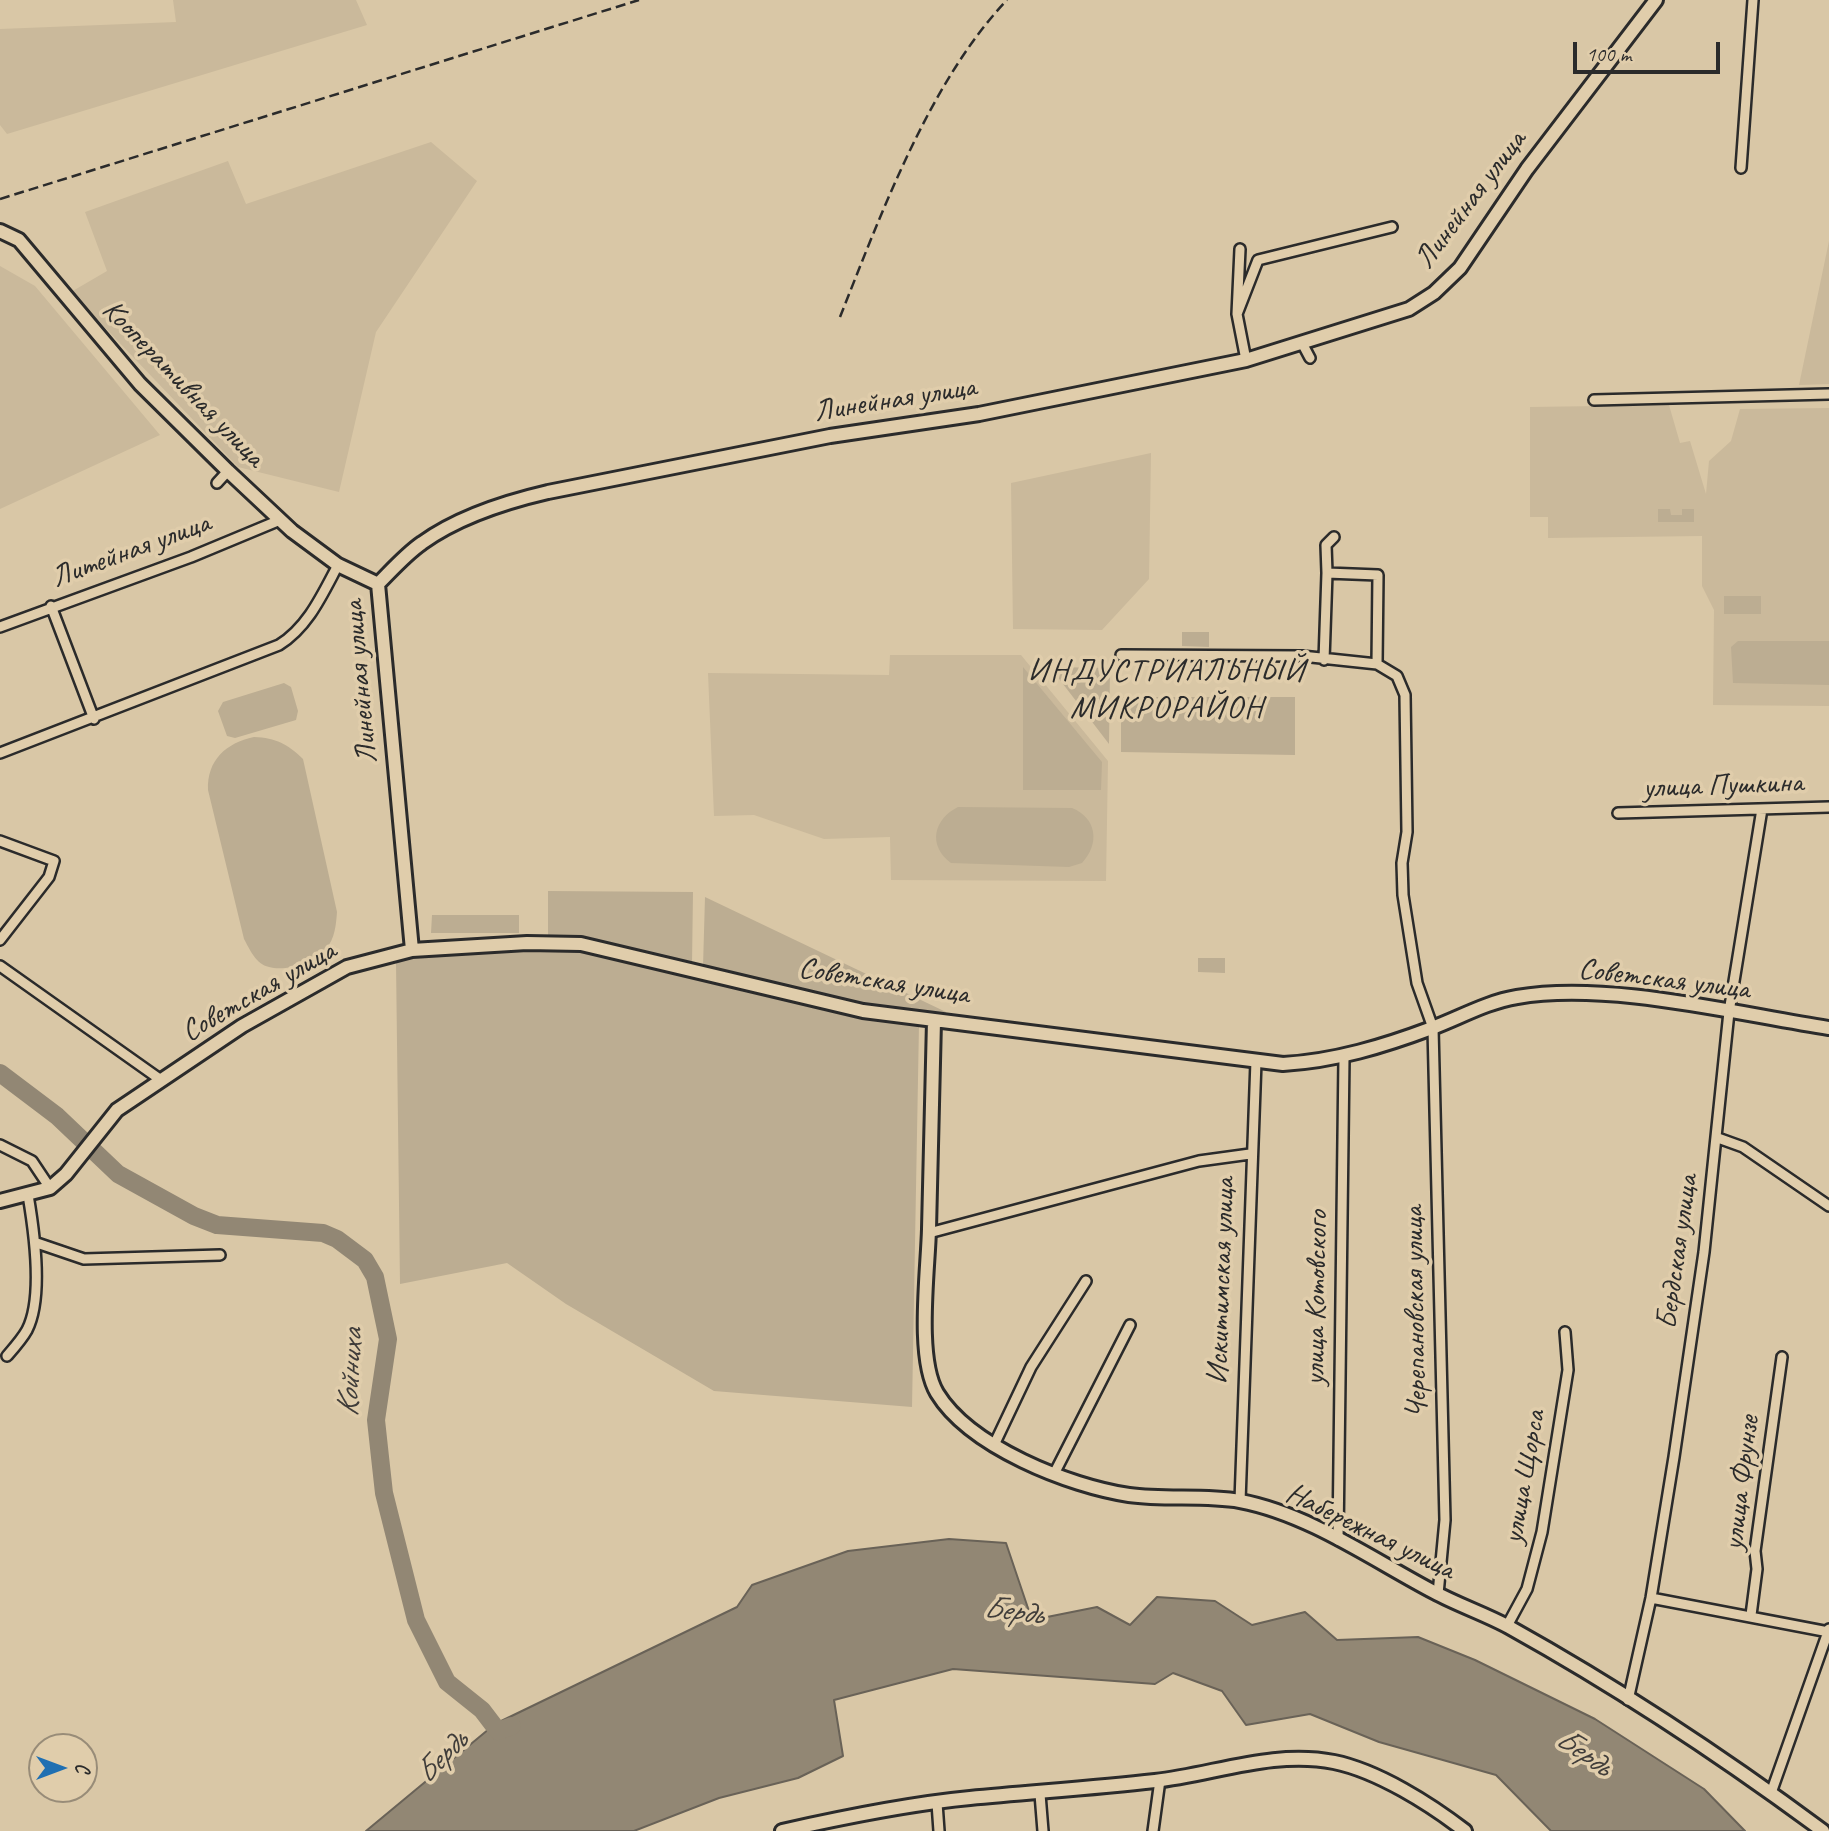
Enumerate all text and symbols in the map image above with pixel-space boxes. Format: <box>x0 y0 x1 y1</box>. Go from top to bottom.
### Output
scale bar <box>1577 28 1724 72</box>
text: 100 m <box>1586 41 1631 67</box>
street label: Линейная улица <box>1407 124 1535 276</box>
street label: Кооперативная улица <box>94 293 272 475</box>
street label: Линейная улица <box>811 369 979 431</box>
street label: Литейная улица <box>47 506 215 596</box>
street label: Линейная улица <box>336 599 386 765</box>
district label: ИНДУСТРИАЛЬНЫЙ МИКРОРАЙОН <box>1029 653 1305 728</box>
street label: улица Пушкина <box>1642 765 1804 807</box>
street label: Советская улица <box>176 933 342 1051</box>
street label: Советская улица <box>796 951 972 1013</box>
street label: Советская улица <box>1576 952 1752 1008</box>
street label: Бердская улица <box>1649 1173 1707 1331</box>
street label: Искитимская улица <box>1200 1177 1244 1385</box>
street label: Черепановская улица <box>1396 1206 1436 1418</box>
street label: улица Котовского <box>1297 1210 1337 1386</box>
water label: Койниха <box>330 1328 372 1418</box>
street label: улица Щорса <box>1496 1408 1554 1546</box>
street label: улица Фрунзе <box>1716 1414 1768 1552</box>
street label: Набережная улица <box>1280 1476 1460 1588</box>
water label: Бердь <box>981 1589 1045 1635</box>
water label: Бердь <box>1548 1720 1618 1786</box>
water label: Бердь <box>408 1724 476 1792</box>
north arrow <box>28 1733 98 1803</box>
text: С <box>70 1763 94 1773</box>

